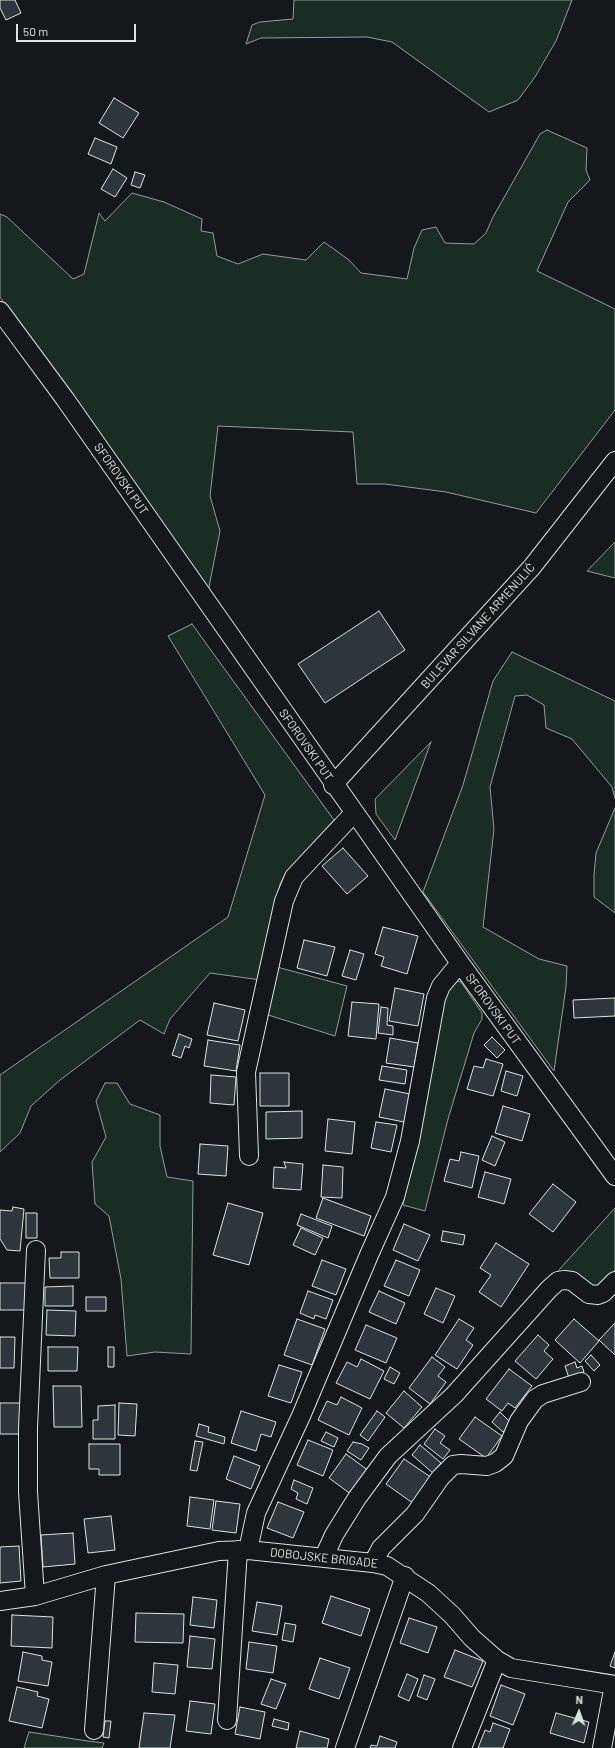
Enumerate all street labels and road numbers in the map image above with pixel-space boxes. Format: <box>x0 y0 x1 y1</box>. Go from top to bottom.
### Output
street label: SFOROVSKI PUT <box>91 440 151 518</box>
street label: BULEVAR SILVANE ARMENULIĆ <box>418 560 538 692</box>
street label: SFOROVSKI PUT <box>276 706 336 784</box>
street label: SFOROVSKI PUT <box>462 971 524 1047</box>
street label: DOBOJSKE BRIGADE <box>269 1545 379 1571</box>

